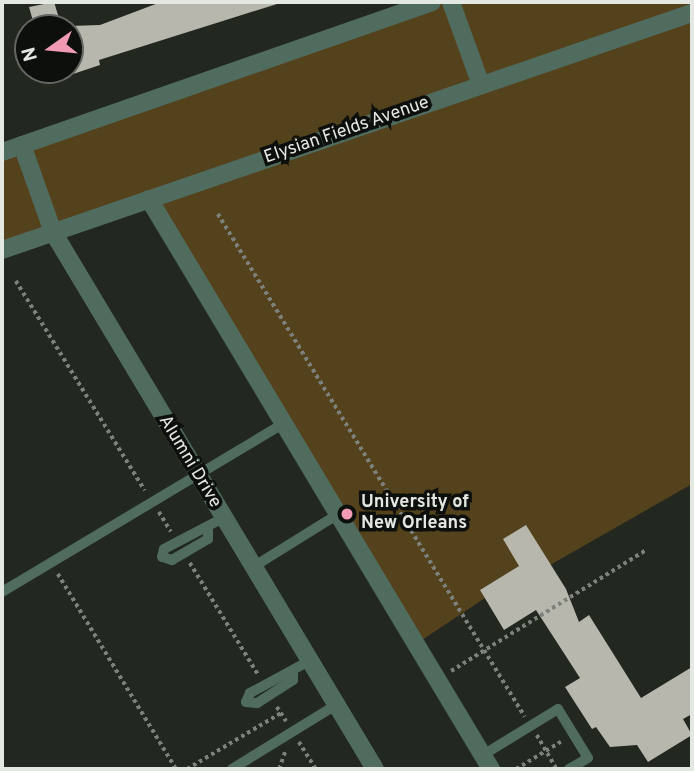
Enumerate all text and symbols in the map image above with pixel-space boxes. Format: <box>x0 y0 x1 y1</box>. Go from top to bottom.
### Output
north arrow <box>14 14 84 84</box>
text: N <box>17 44 44 64</box>
street label: Elysian Fields Avenue <box>261 92 433 170</box>
street label: Alumni Drive <box>153 412 225 512</box>
place label: University of New Orleans <box>361 493 469 536</box>
marker: University of New Orleans <box>339 506 355 522</box>

